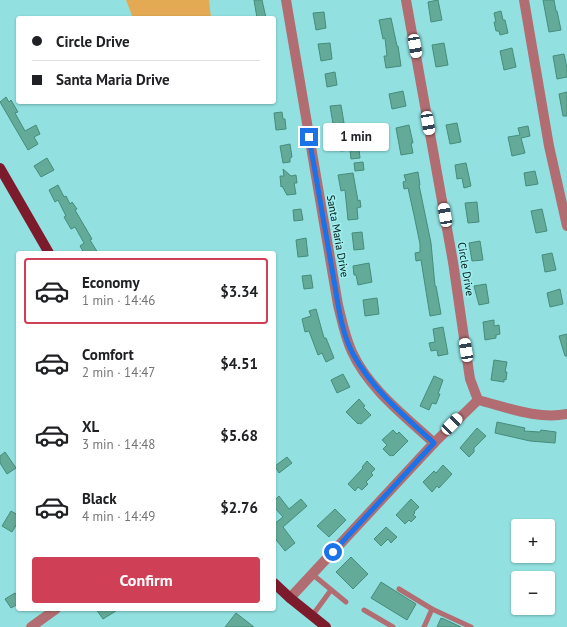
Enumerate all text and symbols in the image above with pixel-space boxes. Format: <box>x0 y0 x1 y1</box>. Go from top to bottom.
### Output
text: Circle Drive <box>56 32 130 51</box>
car <box>407 33 423 59</box>
text: Santa Maria Drive <box>56 70 170 89</box>
car <box>420 110 436 136</box>
callout: 1 min <box>323 123 389 151</box>
route end <box>300 128 318 146</box>
text: 1 min <box>340 128 372 145</box>
street label: Santa Maria Drive <box>324 194 352 279</box>
car <box>437 202 453 228</box>
street label: Circle Drive <box>455 241 477 297</box>
icon: car <box>34 273 70 309</box>
text: Economy <box>82 273 140 292</box>
text: $3.34 <box>220 282 258 301</box>
text: 1 min · 14:46 <box>82 292 155 309</box>
car <box>458 337 474 363</box>
icon: car <box>34 345 70 381</box>
text: Comfort <box>82 345 134 364</box>
text: $4.51 <box>220 354 258 373</box>
text: 2 min · 14:47 <box>82 364 155 381</box>
car <box>439 411 465 437</box>
icon: car <box>34 417 70 453</box>
text: XL <box>82 417 99 436</box>
text: $5.68 <box>220 426 258 445</box>
text: 3 min · 14:48 <box>82 436 155 453</box>
icon: car <box>34 489 70 525</box>
text: Black <box>82 489 117 508</box>
text: $2.76 <box>220 498 258 517</box>
text: 4 min · 14:49 <box>82 508 155 525</box>
map controls <box>511 519 555 615</box>
button: + <box>511 519 555 563</box>
route start <box>324 543 342 561</box>
button: Confirm <box>32 557 260 603</box>
button: − <box>511 571 555 615</box>

